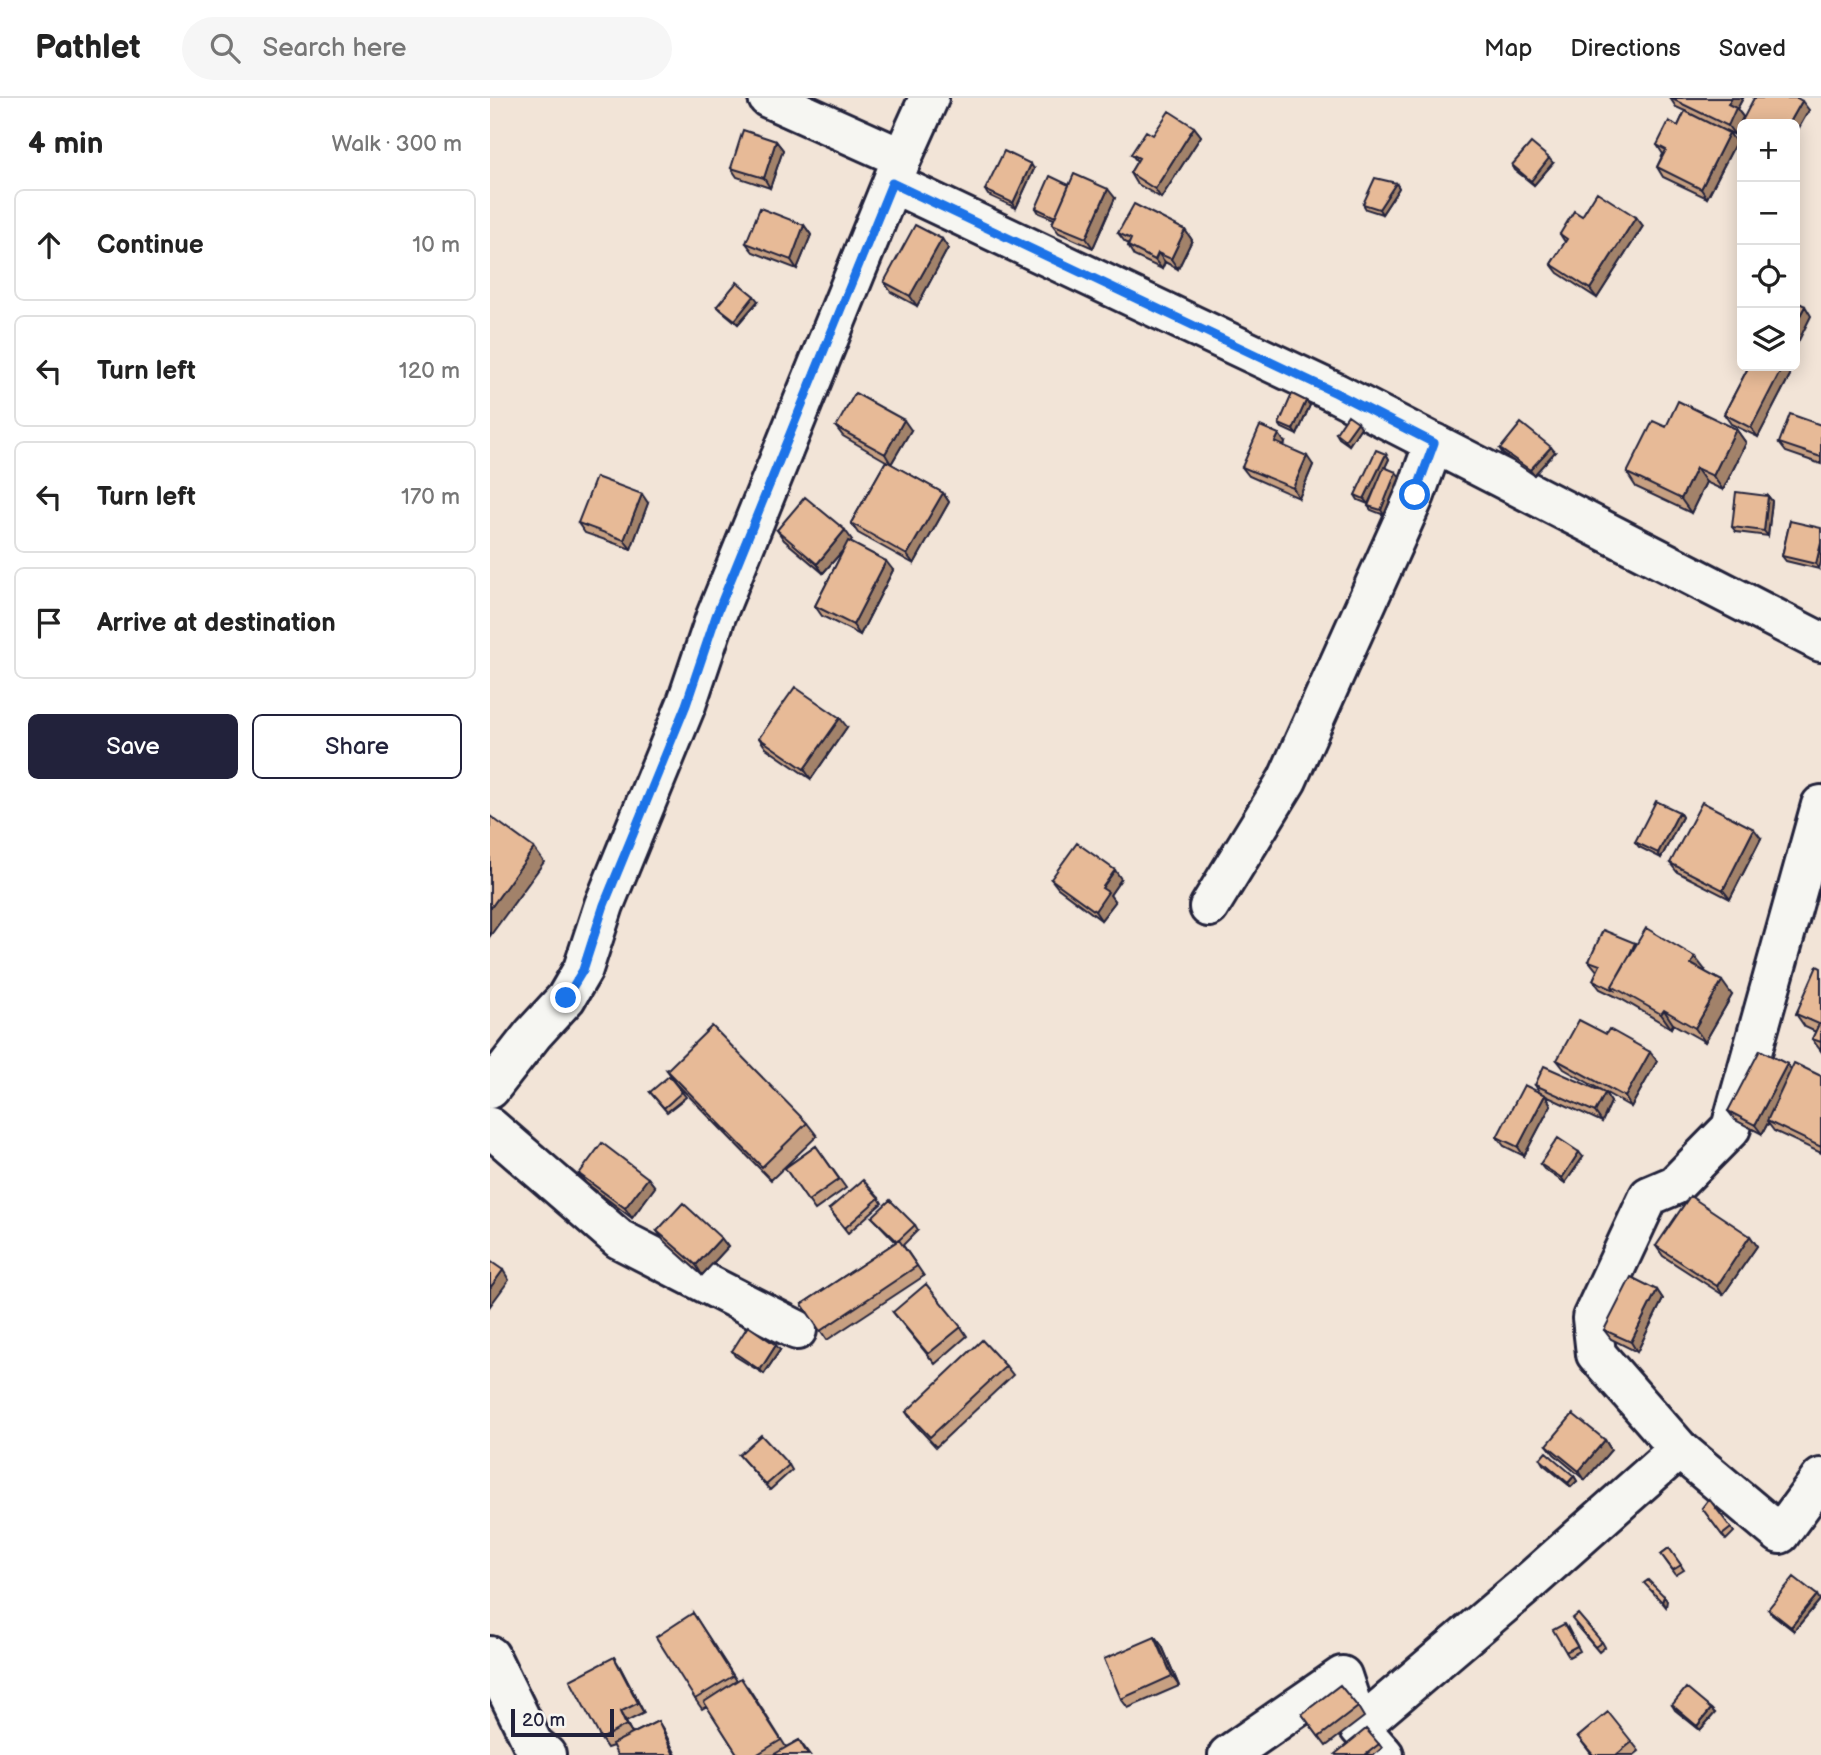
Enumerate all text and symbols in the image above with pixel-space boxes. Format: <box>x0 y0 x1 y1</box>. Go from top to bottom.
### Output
search box <box>182 17 672 80</box>
text: Pathlet <box>35 28 140 68</box>
icon: search <box>206 29 244 67</box>
text: Search here <box>262 33 406 64</box>
text: Map <box>1484 34 1532 63</box>
text: Directions <box>1570 34 1681 63</box>
text: Saved <box>1719 34 1786 63</box>
map controls <box>1737 119 1800 371</box>
button: + <box>1737 119 1800 182</box>
text: 4 min <box>28 126 103 162</box>
text: Walk · 300 m <box>331 130 462 158</box>
button: − <box>1737 182 1800 245</box>
icon: ahead <box>30 226 68 264</box>
text: Continue <box>97 230 204 261</box>
text: 10 m <box>412 231 460 259</box>
button: locate <box>1737 245 1800 308</box>
button: layers <box>1737 308 1800 371</box>
icon: left <box>30 352 68 390</box>
text: Turn left <box>97 356 196 387</box>
text: 120 m <box>399 357 460 385</box>
icon: left <box>30 478 68 516</box>
route start <box>1399 479 1430 510</box>
text: Turn left <box>97 482 196 513</box>
text: 170 m <box>401 483 460 511</box>
icon: arrive <box>30 604 68 642</box>
text: Arrive at destination <box>97 608 336 639</box>
button: Save <box>28 714 238 779</box>
button: Share <box>252 714 462 779</box>
route end <box>550 982 581 1013</box>
scale bar <box>511 1706 614 1738</box>
text: 20 m <box>522 1709 565 1732</box>

